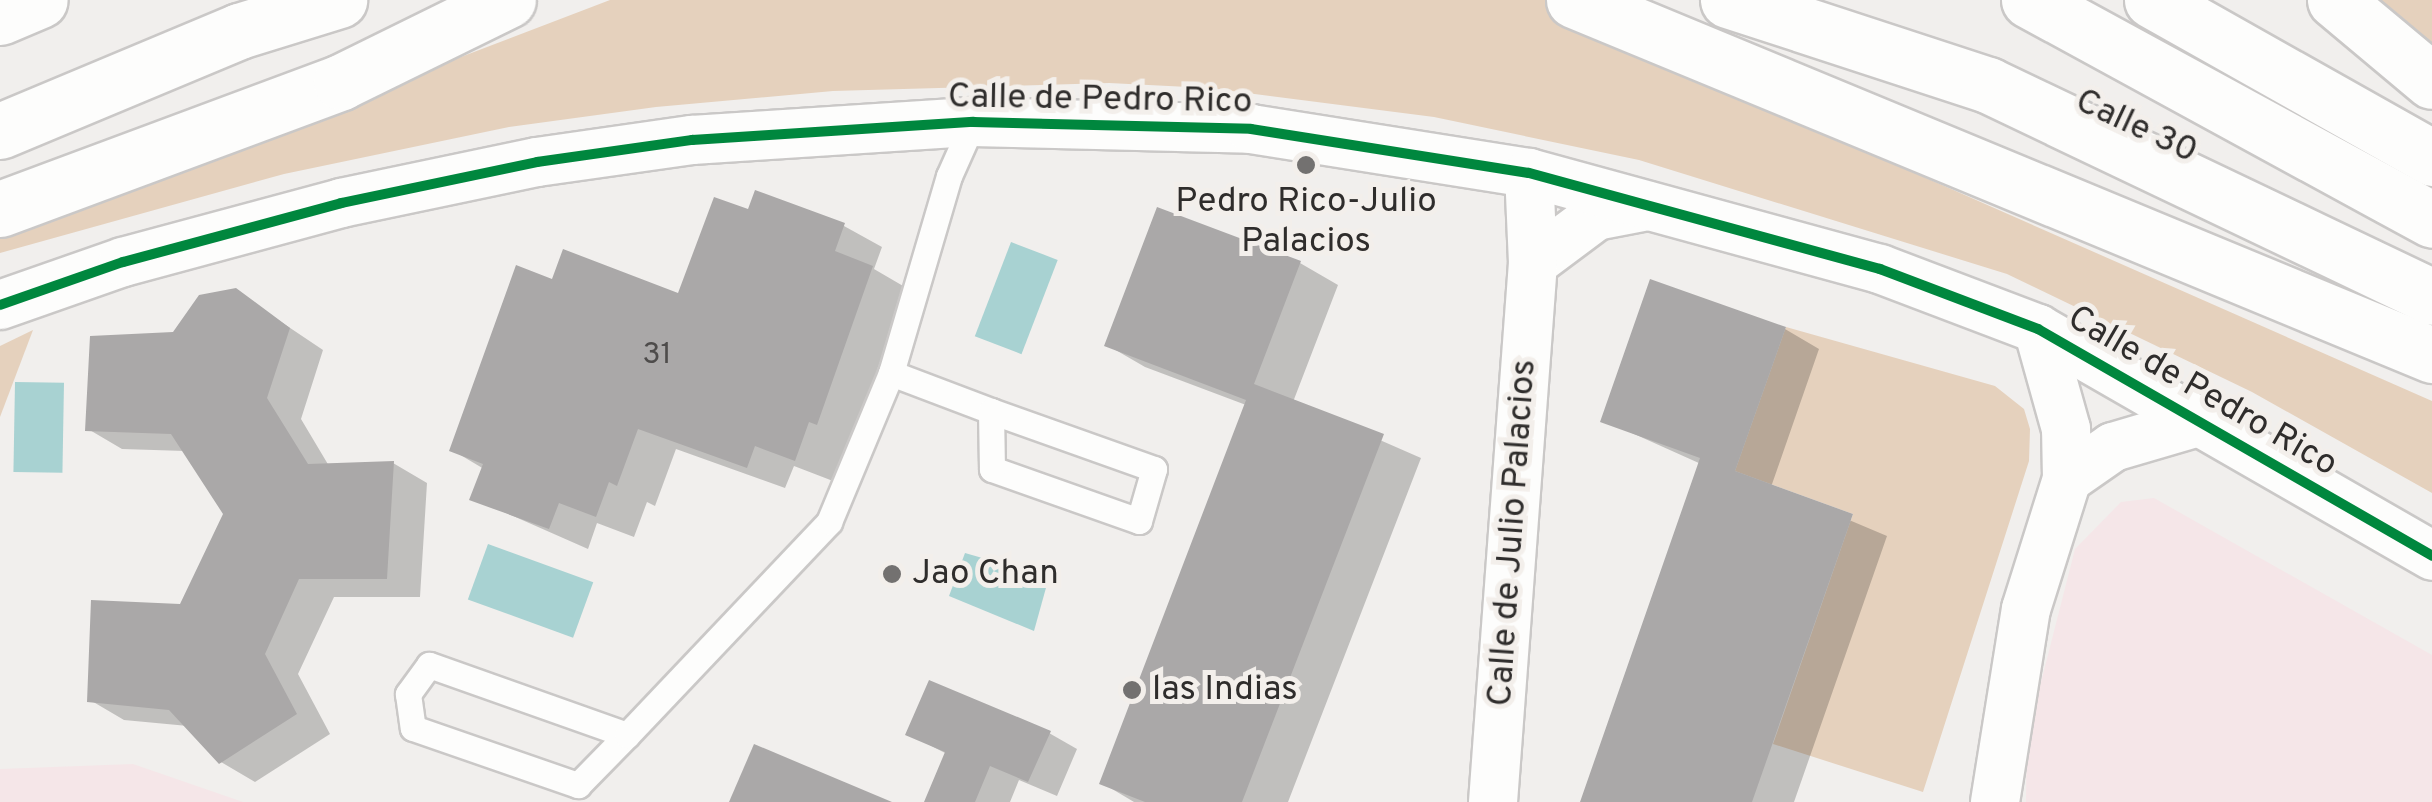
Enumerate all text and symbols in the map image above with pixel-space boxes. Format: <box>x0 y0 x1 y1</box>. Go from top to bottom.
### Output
street label: Calle de Pedro Rico <box>947 76 1253 124</box>
street label: Calle 30 <box>2068 81 2204 173</box>
marker: Pedro Rico-Julio Palacios <box>1295 154 1317 176</box>
place label: Pedro Rico-Julio Palacios <box>1175 181 1437 263</box>
street label: Calle de Pedro Rico <box>2060 298 2344 486</box>
house number: 31 <box>642 338 672 374</box>
street label: Calle de Julio Palacios <box>1480 358 1546 708</box>
place label: Jao Chan <box>912 553 1059 595</box>
marker: Jao Chan <box>881 563 903 585</box>
place label: las Indias <box>1152 669 1298 711</box>
marker: las Indias <box>1121 679 1143 701</box>

